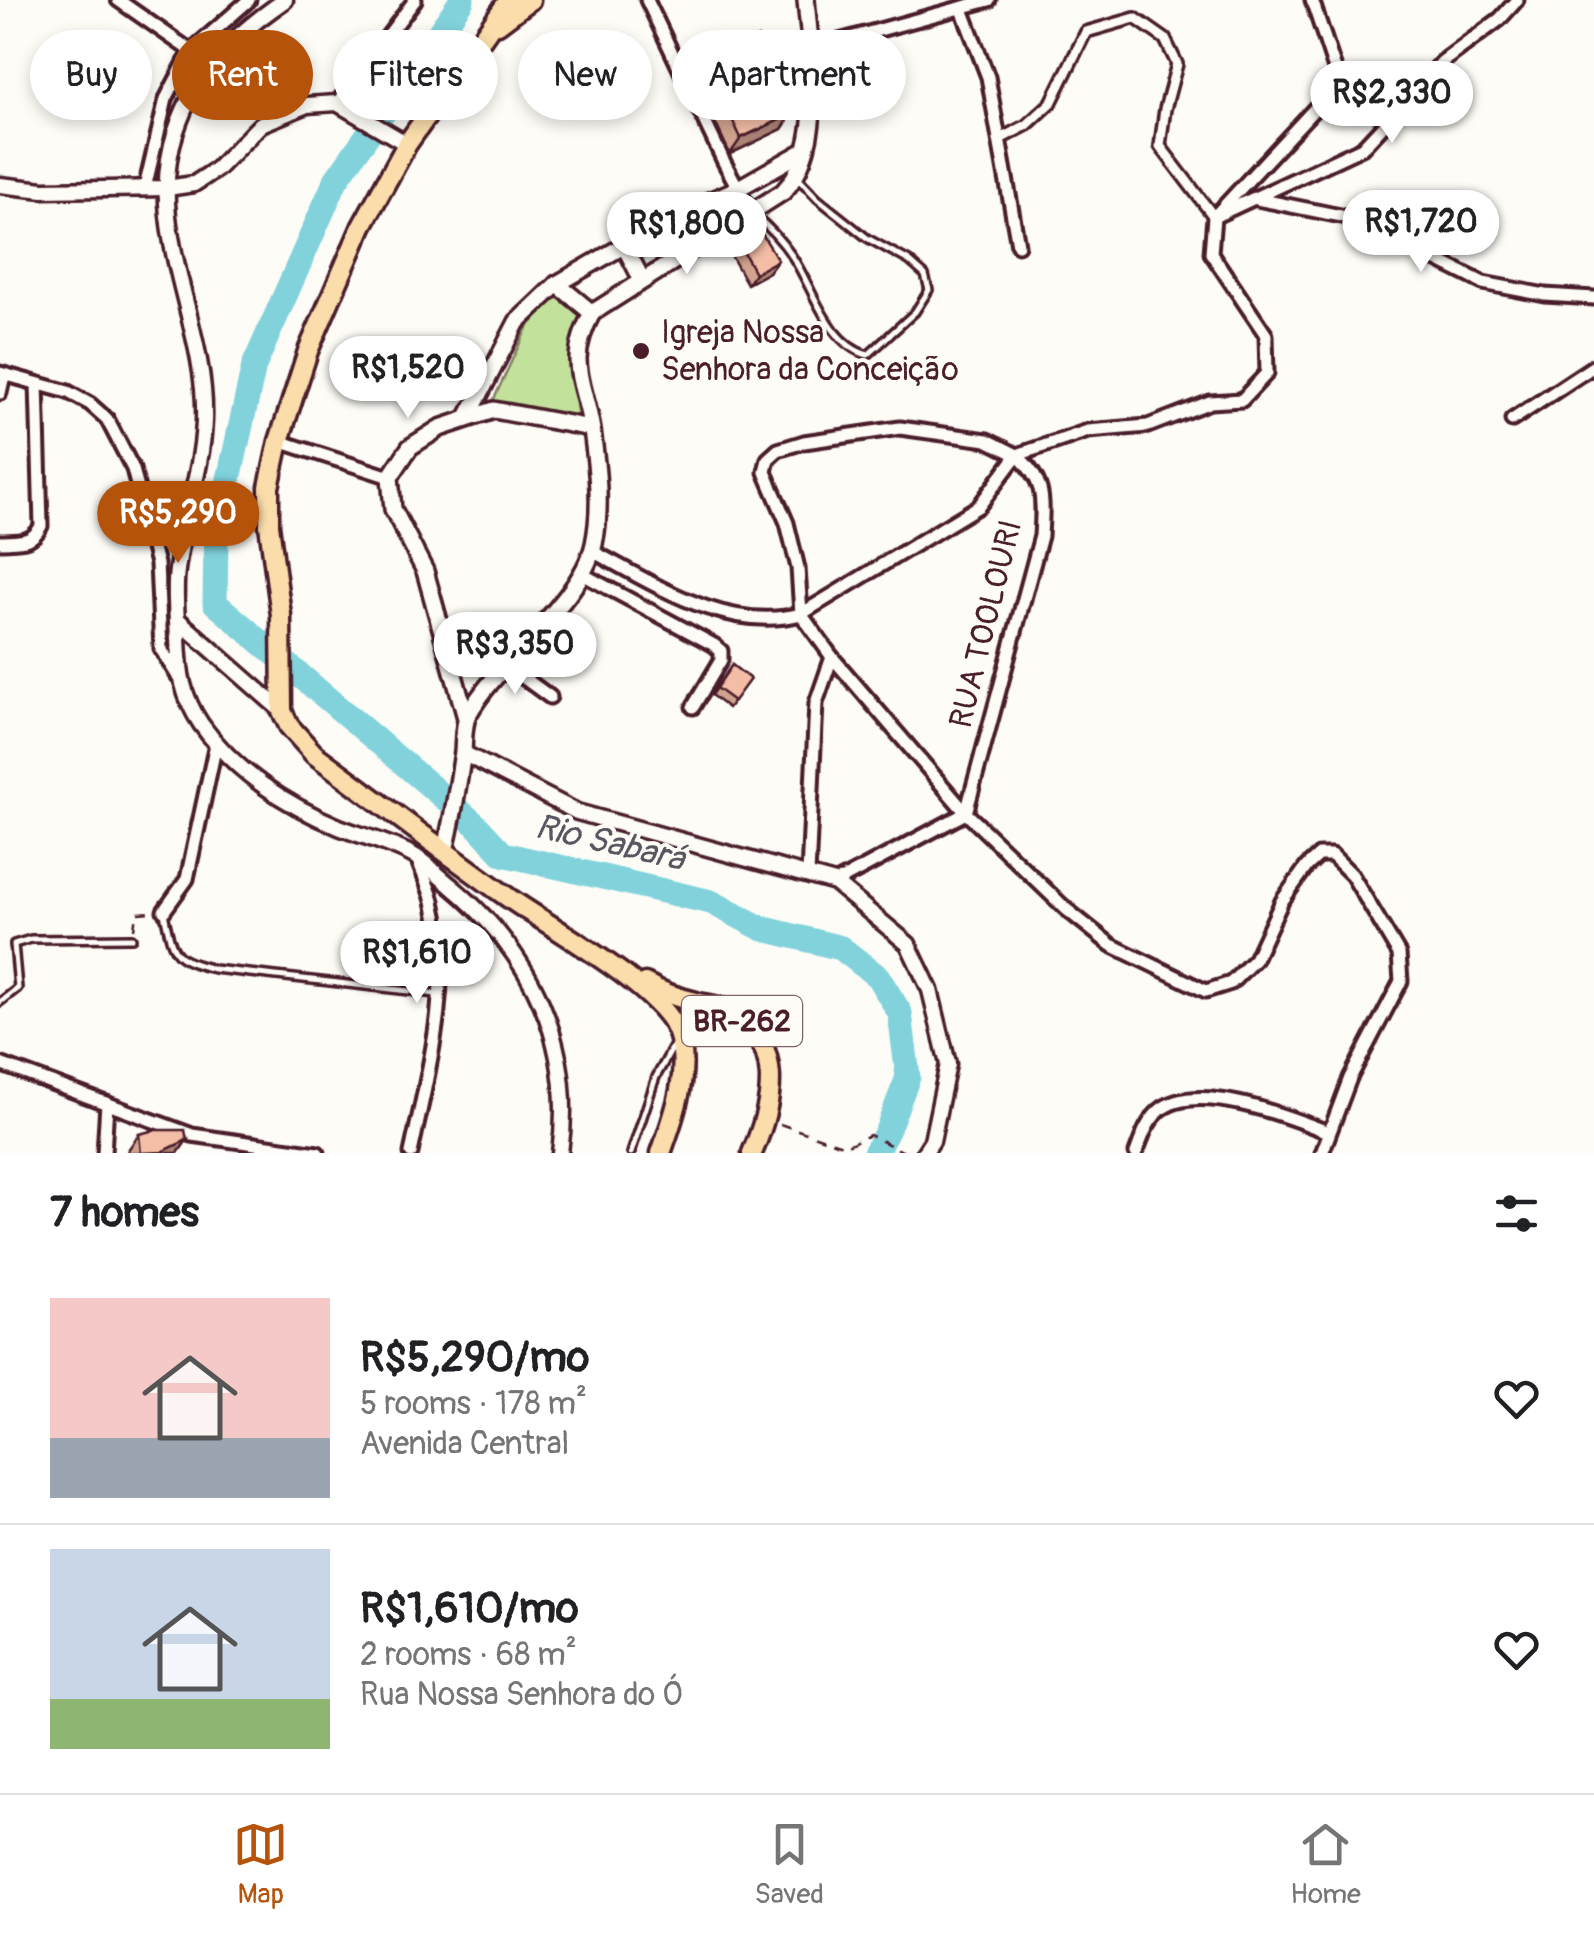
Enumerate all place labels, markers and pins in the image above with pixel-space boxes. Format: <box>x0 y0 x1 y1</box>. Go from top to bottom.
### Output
pin: R$2,330 <box>1300 61 1484 146</box>
pin: R$1,720 <box>1329 190 1513 275</box>
pin: R$1,800 <box>595 192 779 277</box>
place label: Igreja Nossa Senhora da Conceição <box>661 313 959 390</box>
pin: R$1,520 <box>316 336 500 421</box>
marker: Igreja Nossa Senhora da Conceição <box>630 340 652 362</box>
pin: R$5,290 <box>86 481 270 566</box>
pin: R$3,350 <box>423 612 607 697</box>
pin: R$1,610 <box>325 921 509 1006</box>

